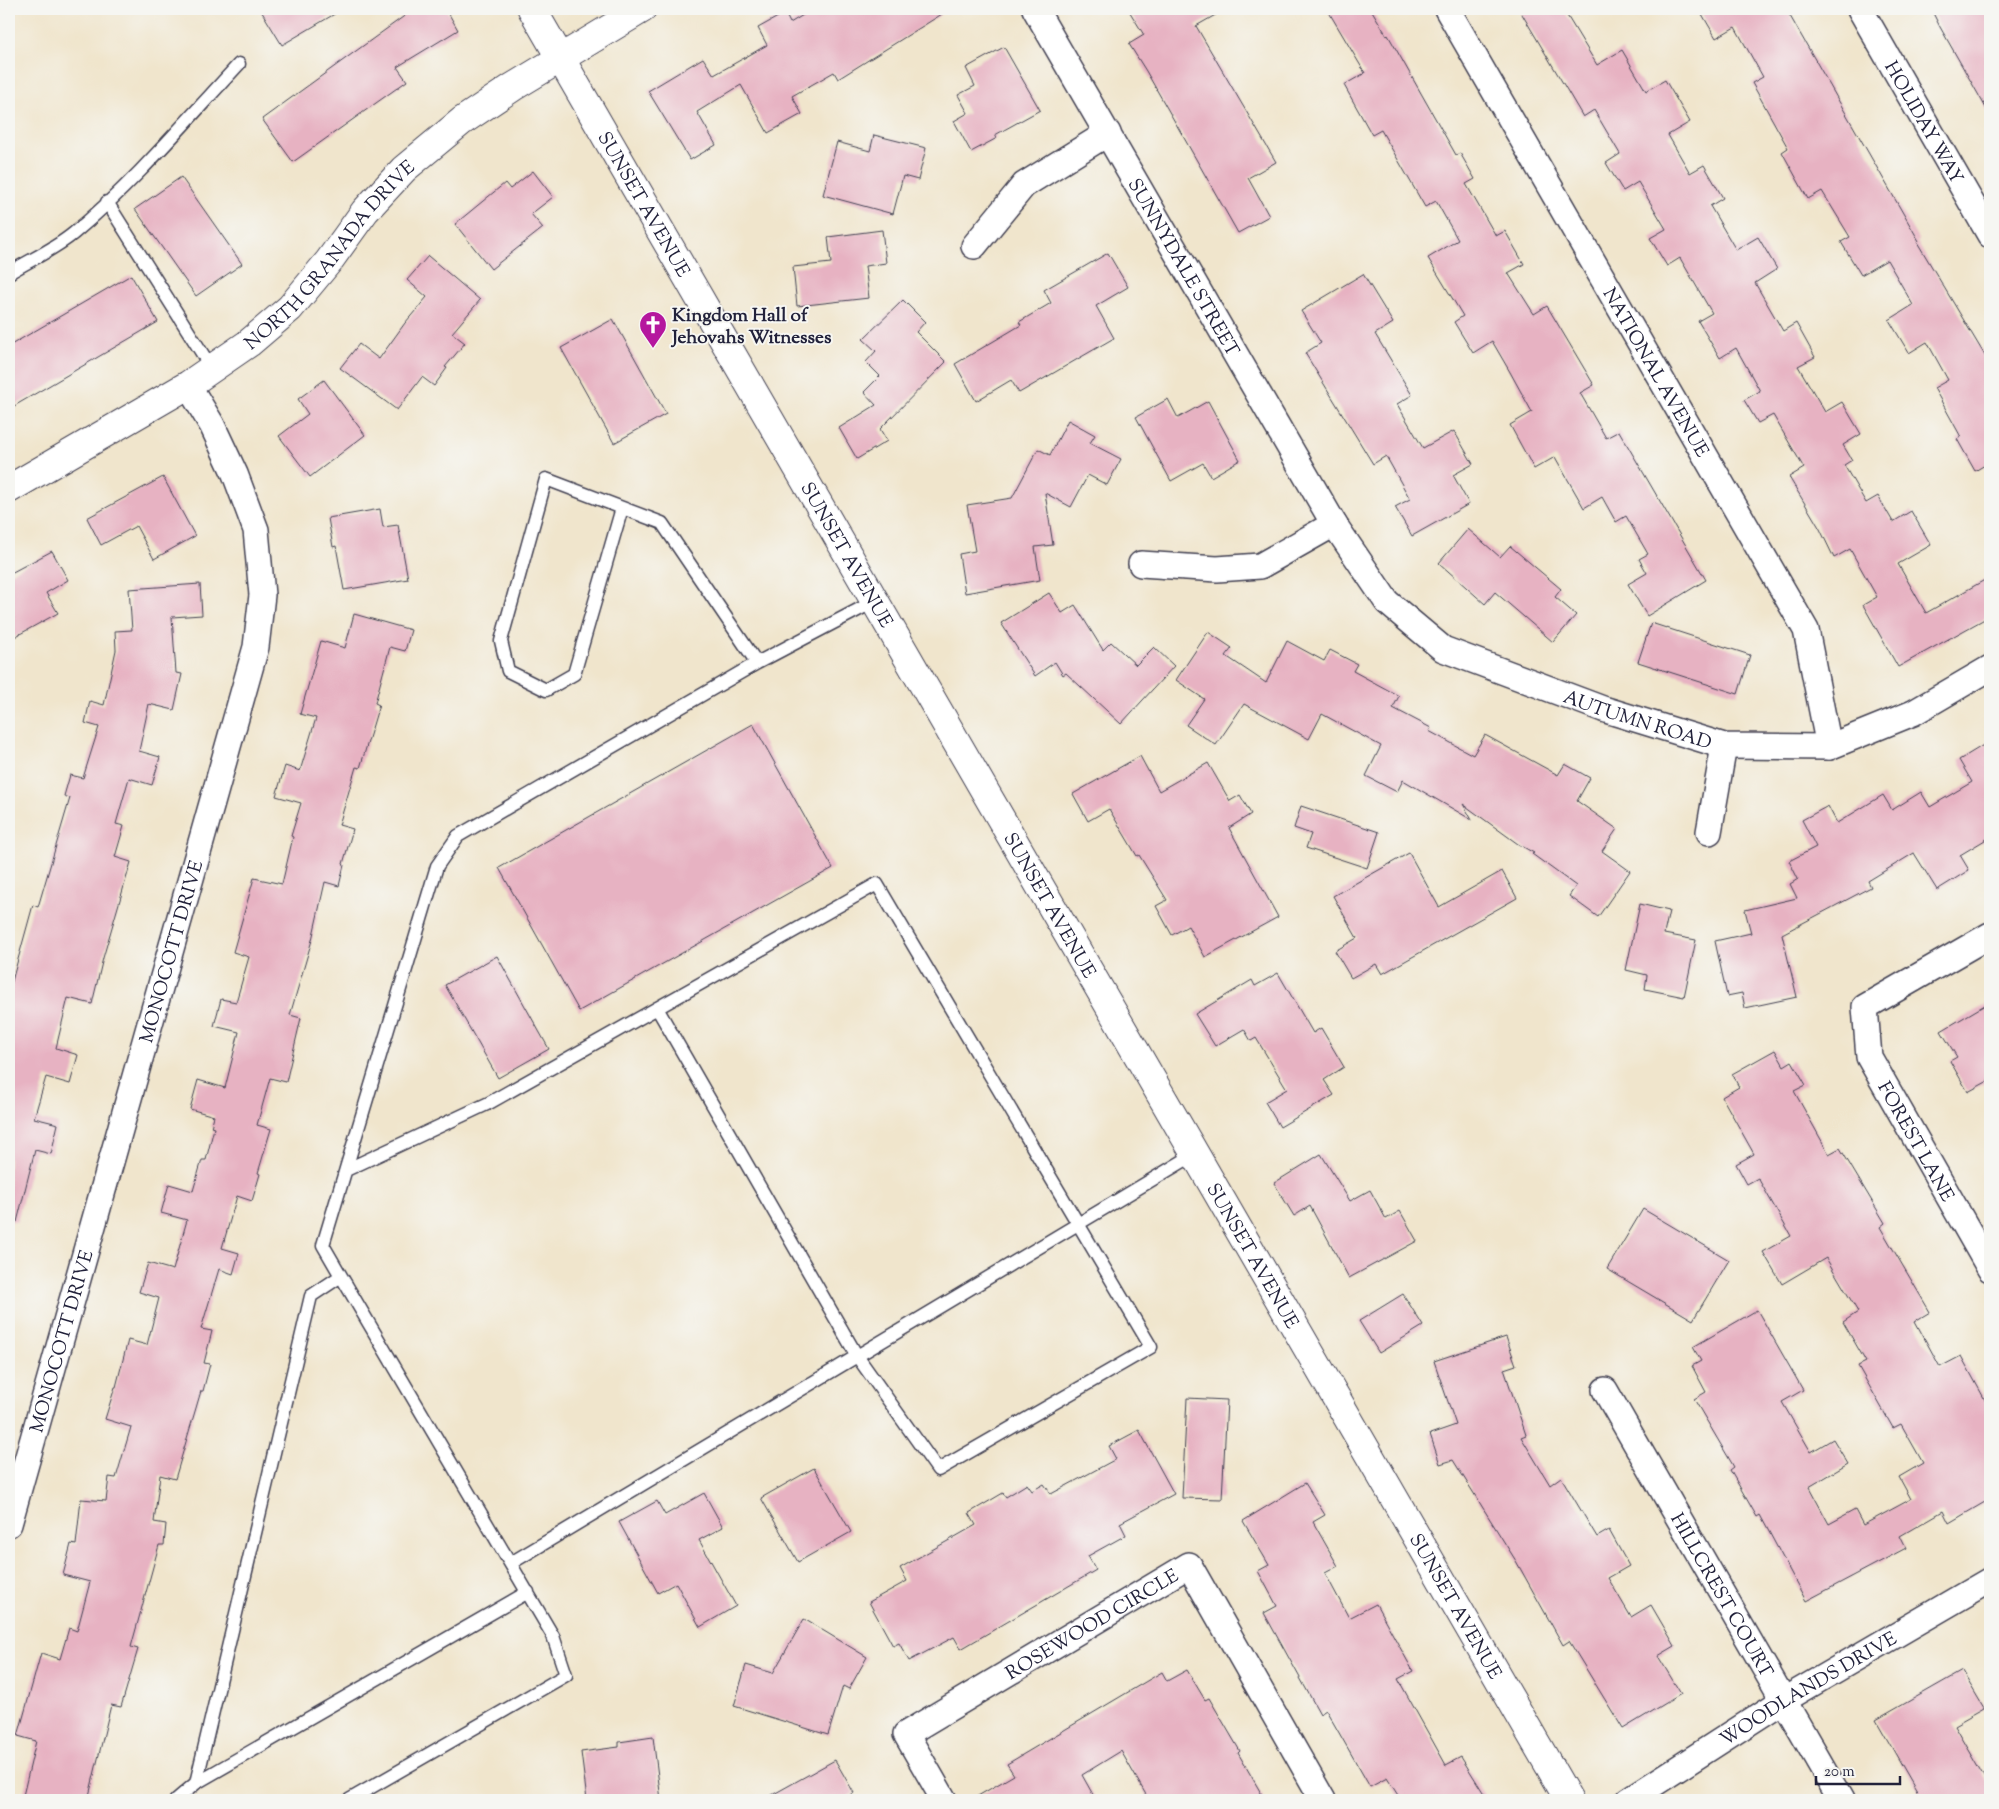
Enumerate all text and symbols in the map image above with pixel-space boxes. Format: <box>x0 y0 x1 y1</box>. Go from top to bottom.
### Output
street label: HOLIDAY WAY <box>1877 56 1969 190</box>
street label: SUNSET AVENUE <box>590 127 696 283</box>
street label: NORTH GRANADA DRIVE <box>239 154 422 357</box>
street label: SUNNYDALE STREET <box>1120 174 1245 362</box>
street label: NATIONAL AVENUE <box>1595 283 1714 463</box>
place label: Kingdom Hall of Jehovahs Witnesses <box>670 303 832 352</box>
church icon: Kingdom Hall of Jehovahs Witnesses <box>638 310 668 349</box>
street label: SUNSET AVENUE <box>793 478 899 634</box>
street label: AUTUMN ROAD <box>1559 684 1715 757</box>
street label: SUNSET AVENUE <box>996 828 1101 984</box>
street label: MONOCOTT DRIVE <box>134 857 211 1046</box>
street label: FOREST LANE <box>1870 1077 1960 1208</box>
street label: SUNSET AVENUE <box>1199 1179 1304 1335</box>
street label: MONOCOTT DRIVE <box>24 1247 102 1436</box>
street label: HILLCREST COURT <box>1663 1509 1779 1683</box>
street label: SUNSET AVENUE <box>1402 1529 1507 1685</box>
street label: ROSEWOOD CIRCLE <box>1001 1563 1185 1688</box>
street label: WOODLANDS DRIVE <box>1715 1626 1903 1754</box>
scale bar <box>1816 1754 1900 1786</box>
text: 20 m <box>1824 1762 1855 1783</box>

